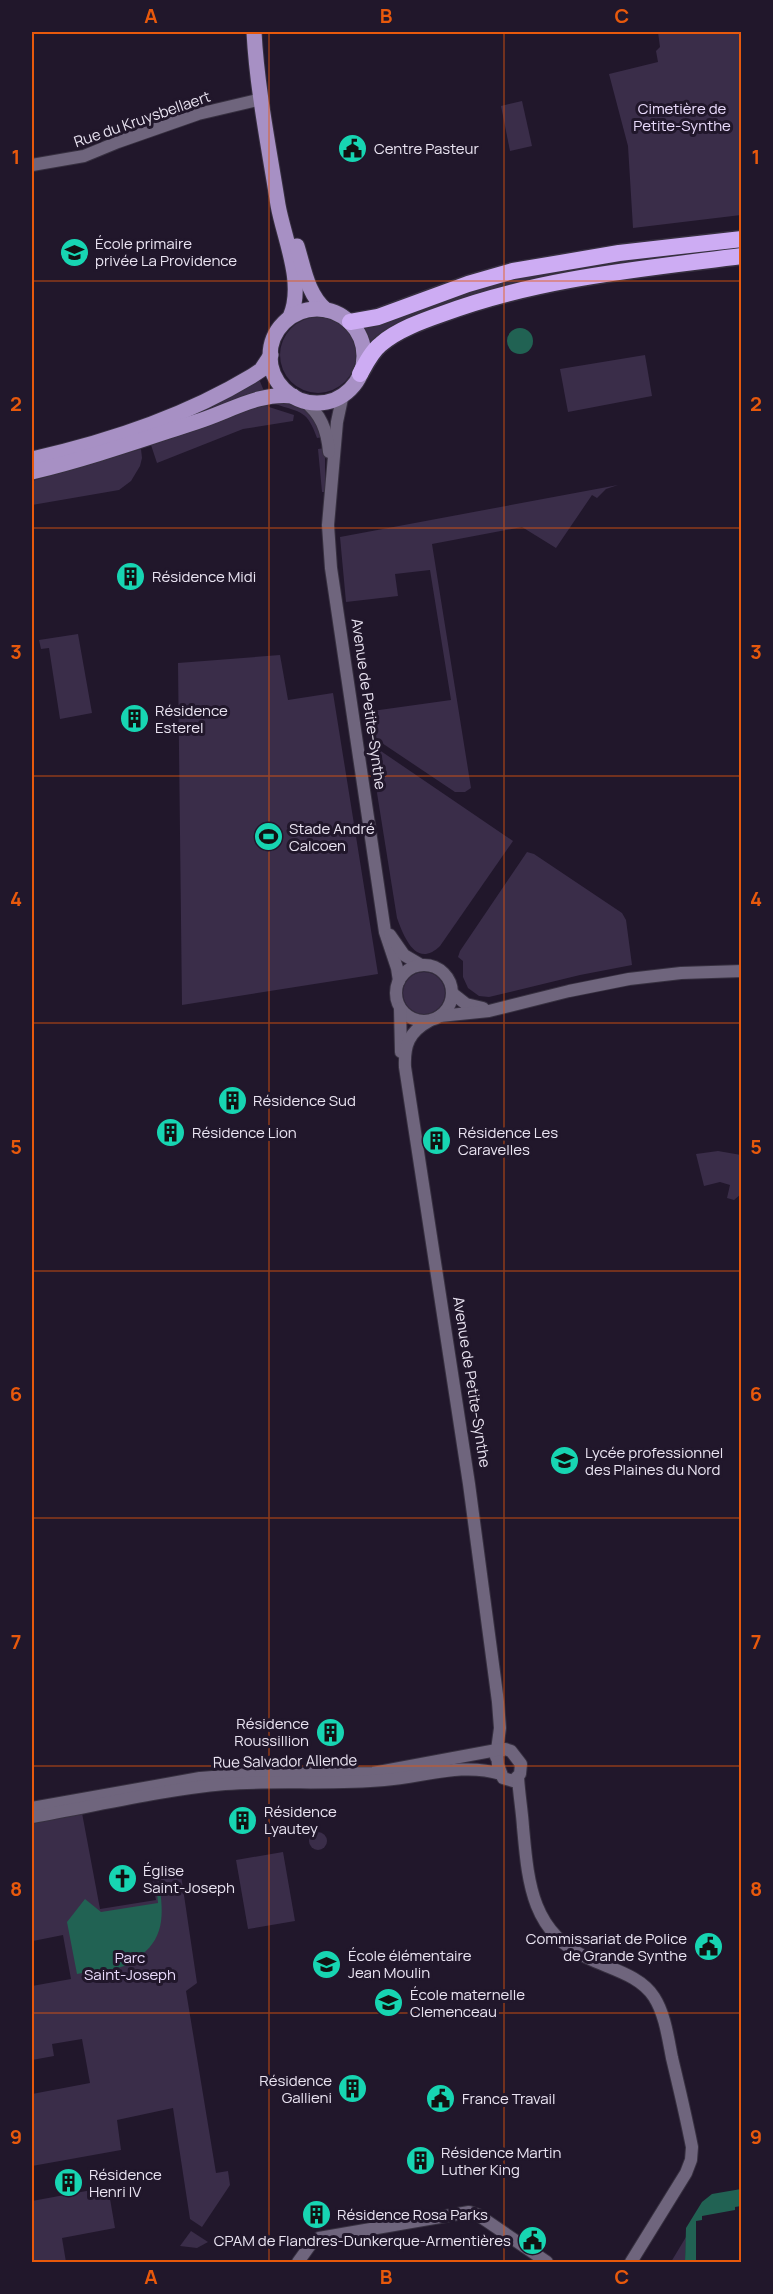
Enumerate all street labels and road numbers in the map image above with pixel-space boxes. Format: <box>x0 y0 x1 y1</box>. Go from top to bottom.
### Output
street label: Rue du Kruysbellaert <box>71 86 213 152</box>
street label: Avenue de Petite-Synthe <box>347 617 391 791</box>
street label: Avenue de Petite-Synthe <box>448 1295 496 1469</box>
street label: Rue Salvador Allende <box>213 1749 358 1773</box>

